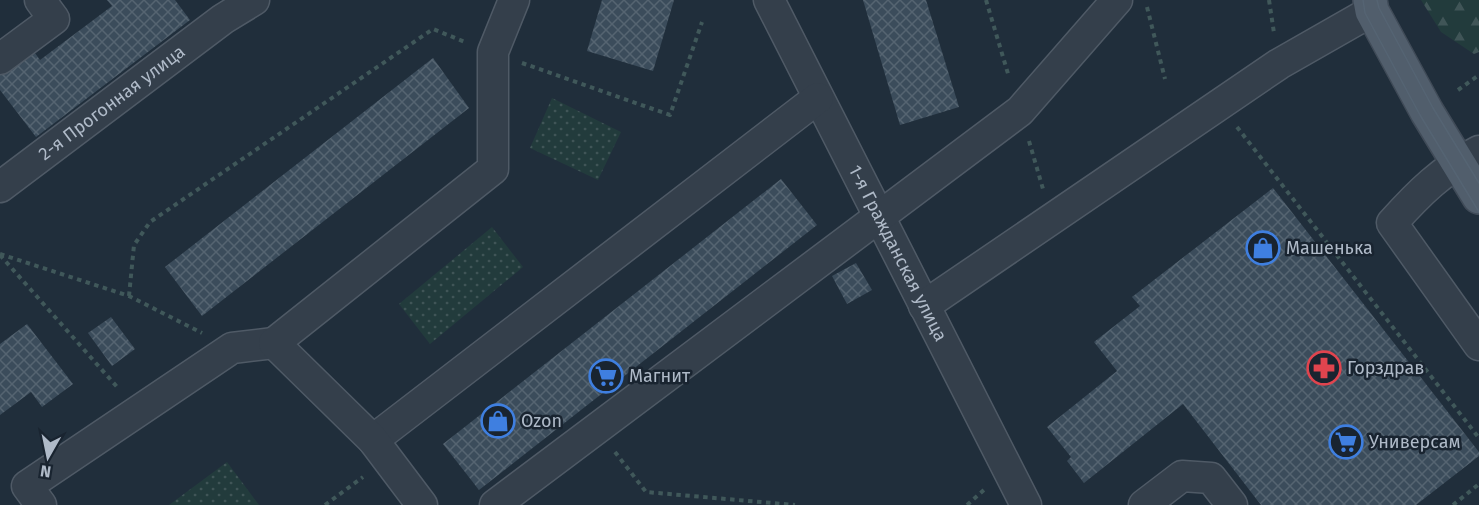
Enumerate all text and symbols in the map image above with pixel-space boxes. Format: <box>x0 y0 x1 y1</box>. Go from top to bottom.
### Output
street label: 2-я Прогонная улица <box>34 40 189 165</box>
street label: 1-я Гражданская улица <box>844 161 952 345</box>
shop icon: Машенька <box>1245 230 1281 266</box>
place label: Машенька <box>1286 237 1373 259</box>
pharmacy icon: Горздрав <box>1306 350 1342 386</box>
place label: Горздрав <box>1347 357 1424 379</box>
supermarket icon: Магнит <box>588 358 624 394</box>
place label: Магнит <box>629 365 691 387</box>
shop icon: Ozon <box>480 403 516 439</box>
place label: Ozon <box>521 410 562 432</box>
supermarket icon: Универсам <box>1328 424 1364 460</box>
north arrow <box>18 427 78 487</box>
place label: Универсам <box>1369 431 1461 453</box>
text: N <box>39 461 52 482</box>

